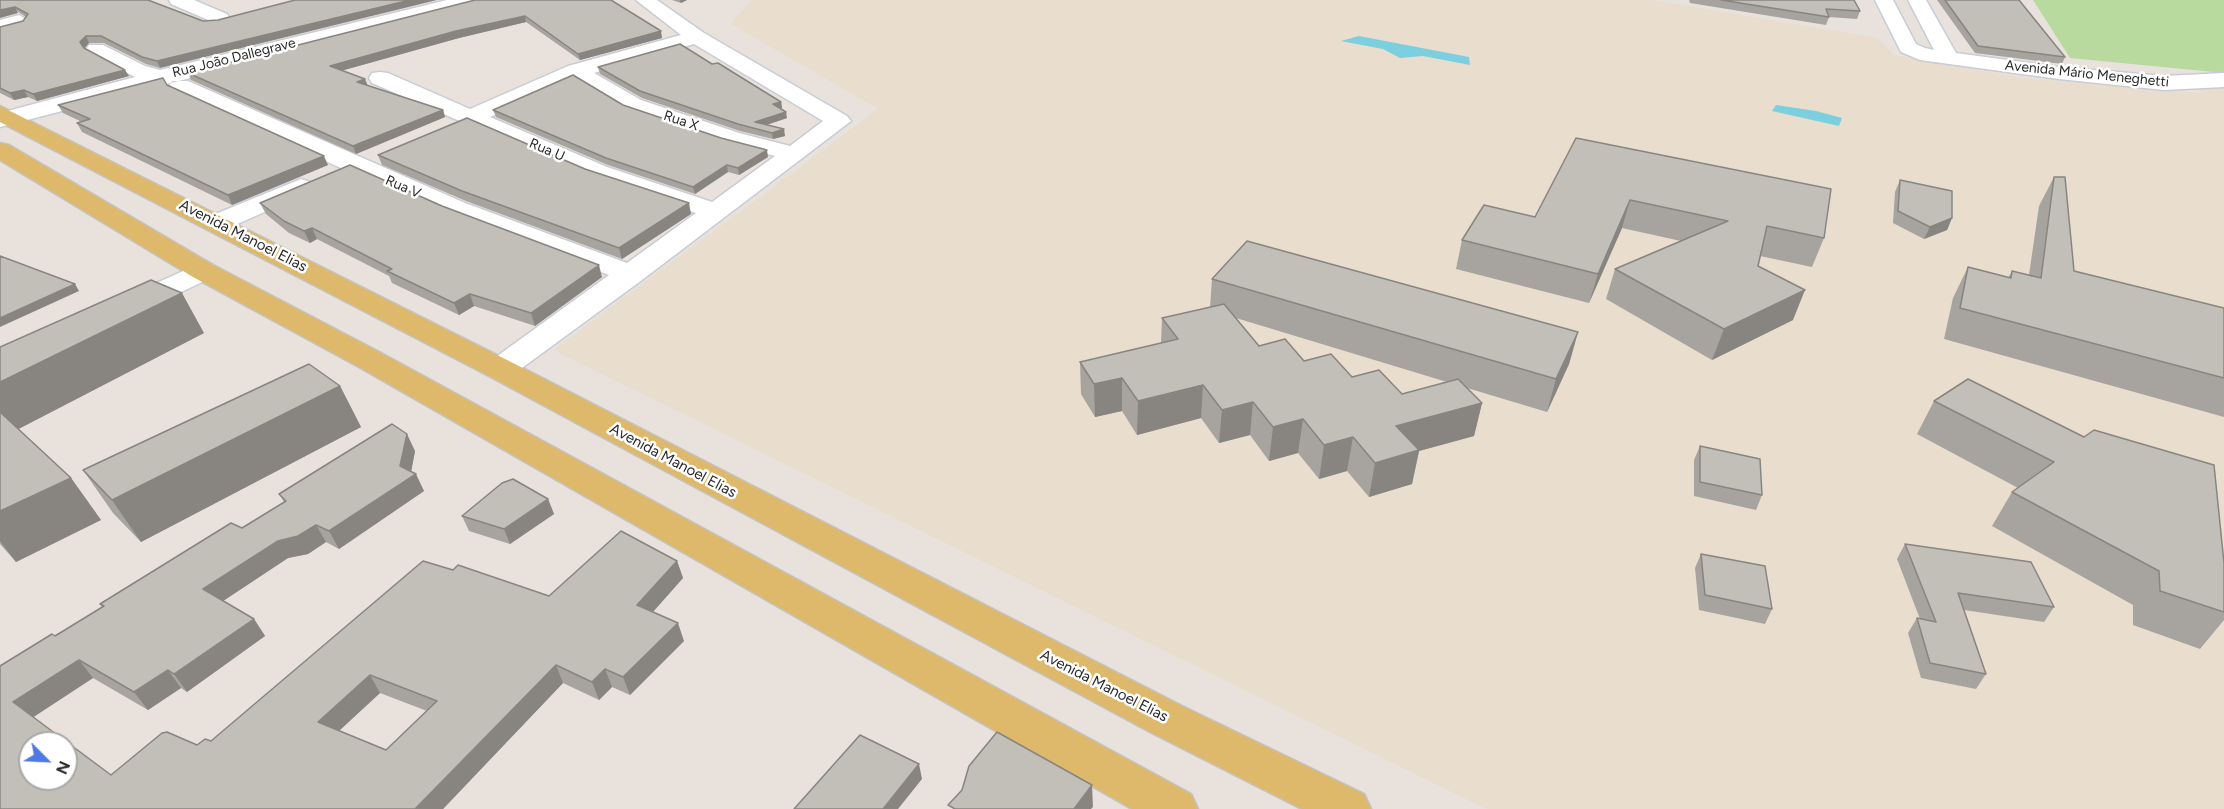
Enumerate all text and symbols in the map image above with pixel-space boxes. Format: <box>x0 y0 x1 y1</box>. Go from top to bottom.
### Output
street label: Rua João Dallegrave <box>171 35 297 81</box>
street label: Avenida Mário Meneghetti <box>2004 57 2170 91</box>
street label: Rua X <box>661 107 701 135</box>
street label: Rua U <box>527 135 567 165</box>
street label: Rua V <box>383 172 423 202</box>
street label: Avenida Manoel Elias <box>176 196 310 276</box>
street label: Avenida Manoel Elias <box>607 420 739 502</box>
street label: Avenida Manoel Elias <box>1037 646 1171 726</box>
north arrow <box>18 731 78 791</box>
text: N <box>52 758 74 777</box>

